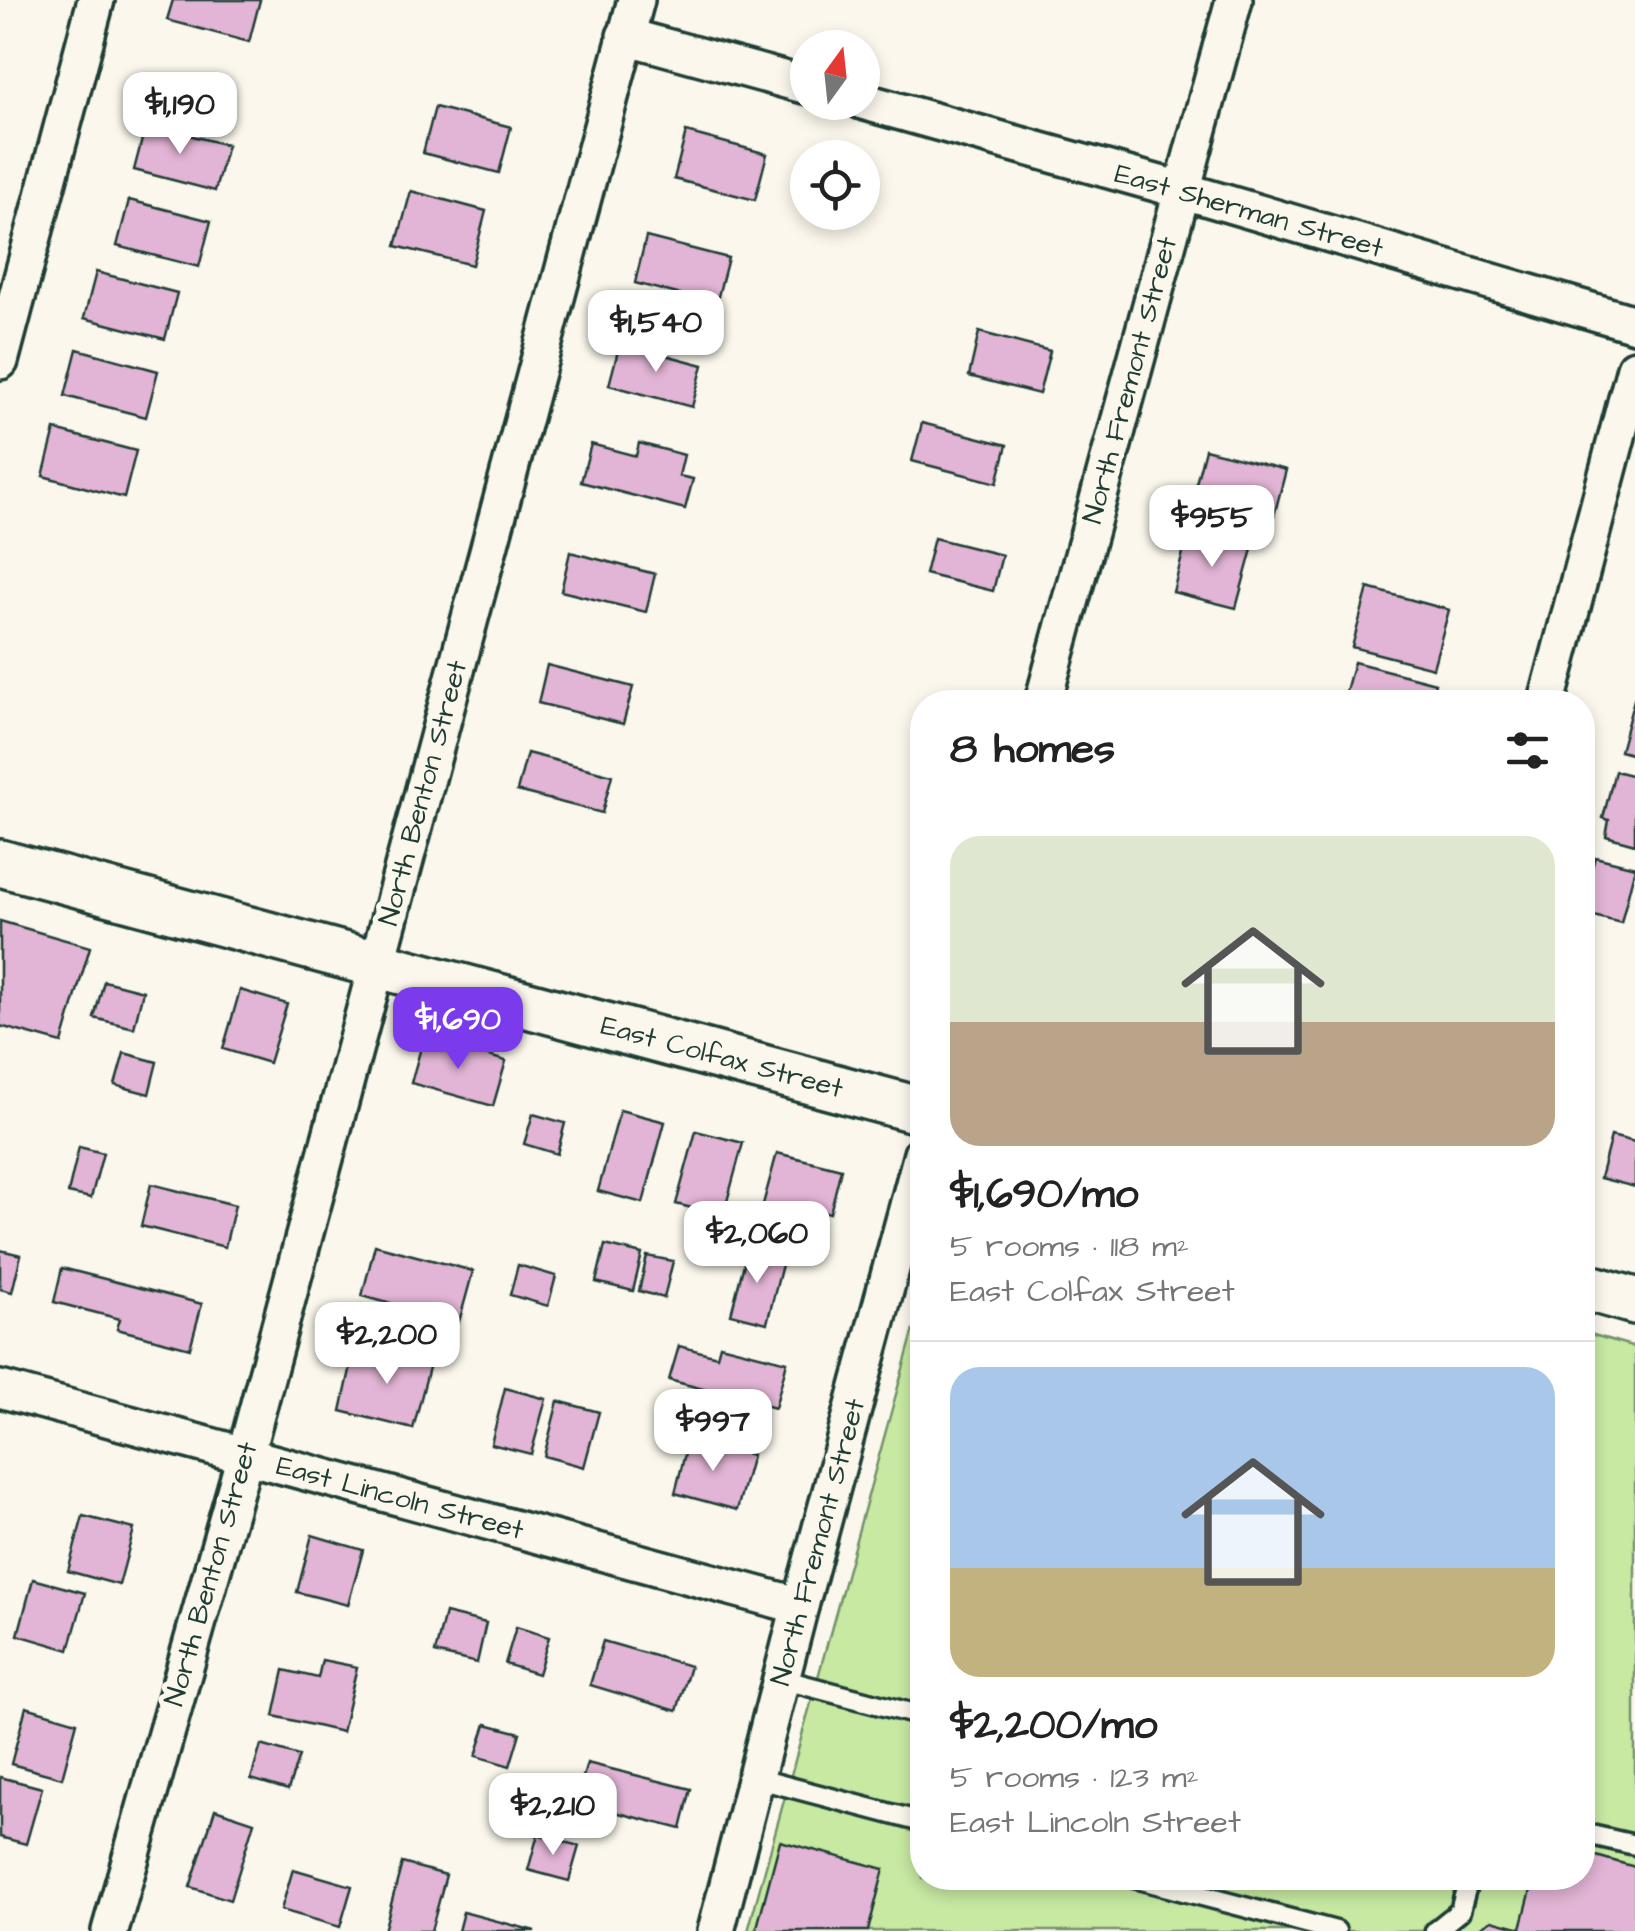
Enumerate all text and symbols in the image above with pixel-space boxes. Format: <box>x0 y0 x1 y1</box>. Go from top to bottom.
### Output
north arrow <box>790 30 880 120</box>
map controls <box>790 30 880 230</box>
pin: $1,190 <box>99 72 261 157</box>
text: $1,190 <box>145 82 215 127</box>
button: locate <box>790 140 880 230</box>
street label: East Sherman Street <box>1110 154 1388 268</box>
street label: North Fremont Street <box>1073 232 1187 528</box>
pin: $1,540 <box>575 290 737 375</box>
text: $1,540 <box>610 300 702 345</box>
pin: $955 <box>1153 485 1271 570</box>
text: $955 <box>1171 495 1253 540</box>
street label: North Benton Street <box>369 656 477 930</box>
text: 8 homes <box>950 721 1115 779</box>
icon: filters <box>1500 723 1555 778</box>
icon: home <box>1163 901 1343 1081</box>
pin: $1,690 <box>377 987 539 1072</box>
text: $1,690 <box>415 997 501 1042</box>
street label: East Colfax Street <box>597 1006 848 1108</box>
text: $1,690/mo <box>950 1166 1138 1224</box>
pin: $2,060 <box>676 1201 838 1286</box>
text: $2,060 <box>706 1211 808 1256</box>
text: 5 rooms · 118 m² <box>950 1224 1189 1269</box>
text: East Colfax Street <box>950 1269 1235 1314</box>
pin: $2,200 <box>306 1302 468 1387</box>
text: $2,200 <box>337 1312 437 1357</box>
pin: $997 <box>654 1389 772 1474</box>
street label: North Fremont Street <box>761 1394 875 1690</box>
text: $997 <box>676 1399 750 1444</box>
icon: home <box>1163 1432 1343 1612</box>
street label: North Benton Street <box>155 1437 268 1711</box>
street label: East Lincoln Street <box>272 1446 529 1550</box>
text: $2,200/mo <box>950 1697 1157 1755</box>
text: 5 rooms · 123 m² <box>950 1755 1199 1800</box>
pin: $2,210 <box>472 1773 634 1858</box>
text: $2,210 <box>511 1783 595 1828</box>
text: East Lincoln Street <box>950 1800 1241 1845</box>

